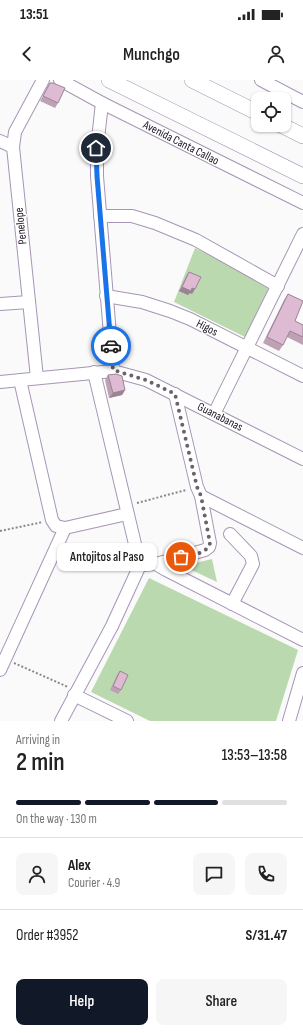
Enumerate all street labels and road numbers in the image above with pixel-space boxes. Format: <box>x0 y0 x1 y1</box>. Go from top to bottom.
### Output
street label: Avenida Canta Callao <box>140 117 221 169</box>
street label: Penelope <box>12 207 30 245</box>
street label: Higos <box>194 316 220 340</box>
street label: Guanabanas <box>195 399 245 435</box>

